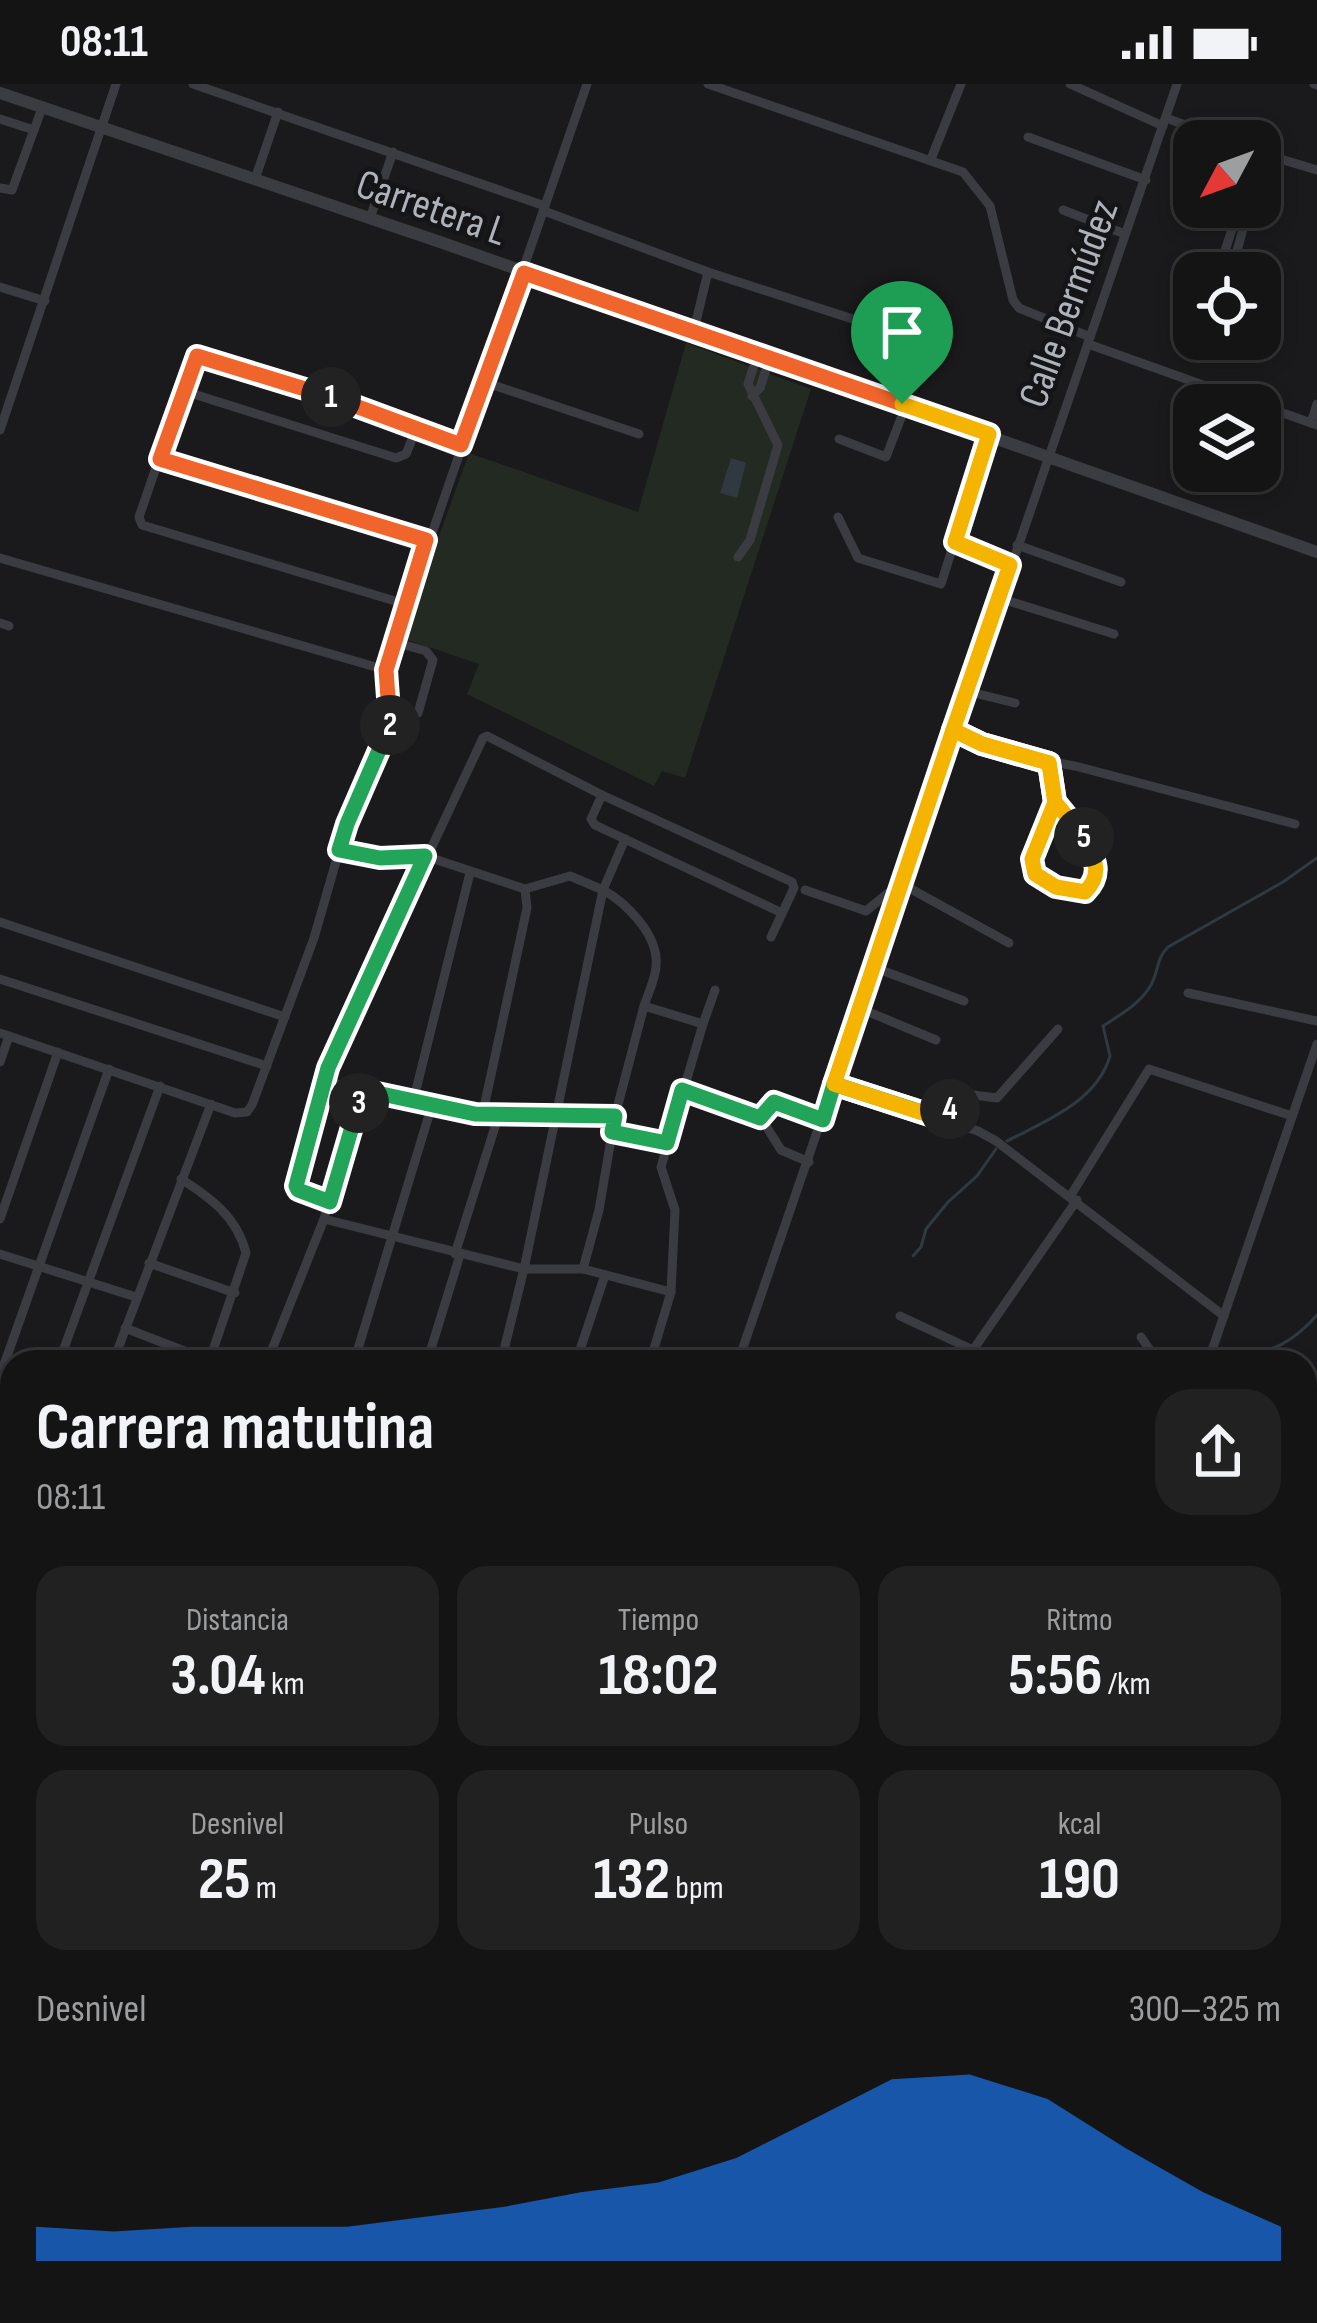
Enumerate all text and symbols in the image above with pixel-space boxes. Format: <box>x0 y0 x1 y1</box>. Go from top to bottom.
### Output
text: 08:11 <box>60 15 148 70</box>
north arrow <box>1173 120 1281 228</box>
map controls <box>1173 120 1281 492</box>
street label: Carretera L <box>350 159 513 258</box>
street label: Calle Bermúdez <box>1008 193 1130 414</box>
button: locate <box>1173 252 1281 360</box>
pin <box>851 281 953 404</box>
icon: arrive <box>869 299 935 365</box>
pin: 1 <box>301 367 361 427</box>
text: 1 <box>325 377 337 417</box>
button: layers <box>1173 384 1281 492</box>
pin: 2 <box>360 695 420 755</box>
text: 2 <box>383 705 397 745</box>
pin: 5 <box>1054 807 1114 867</box>
text: 5 <box>1077 817 1091 857</box>
pin: 3 <box>329 1073 389 1133</box>
pin: 4 <box>920 1079 980 1139</box>
text: 3 <box>352 1083 366 1123</box>
text: 4 <box>942 1089 958 1129</box>
text: Carrera matutina <box>36 1389 434 1468</box>
button: share <box>1155 1389 1281 1515</box>
text: 08:11 <box>36 1474 105 1521</box>
text: Distancia <box>186 1600 289 1640</box>
text: Tiempo <box>618 1600 699 1640</box>
text: Ritmo <box>1046 1600 1113 1640</box>
text: 3.04 <box>170 1640 266 1712</box>
text: 18:02 <box>598 1640 719 1712</box>
text: 5:56 <box>1008 1640 1103 1712</box>
text: km <box>266 1664 305 1704</box>
text: /km <box>1103 1664 1151 1704</box>
text: Desnivel <box>191 1804 284 1844</box>
text: Pulso <box>629 1804 688 1844</box>
text: kcal <box>1058 1804 1101 1844</box>
text: 25 <box>198 1844 251 1916</box>
text: 132 <box>593 1844 670 1916</box>
text: 190 <box>1039 1844 1120 1916</box>
text: m <box>251 1868 277 1908</box>
text: bpm <box>670 1868 724 1908</box>
text: Desnivel <box>36 1986 147 2033</box>
text: 300–325 m <box>1129 1986 1281 2033</box>

